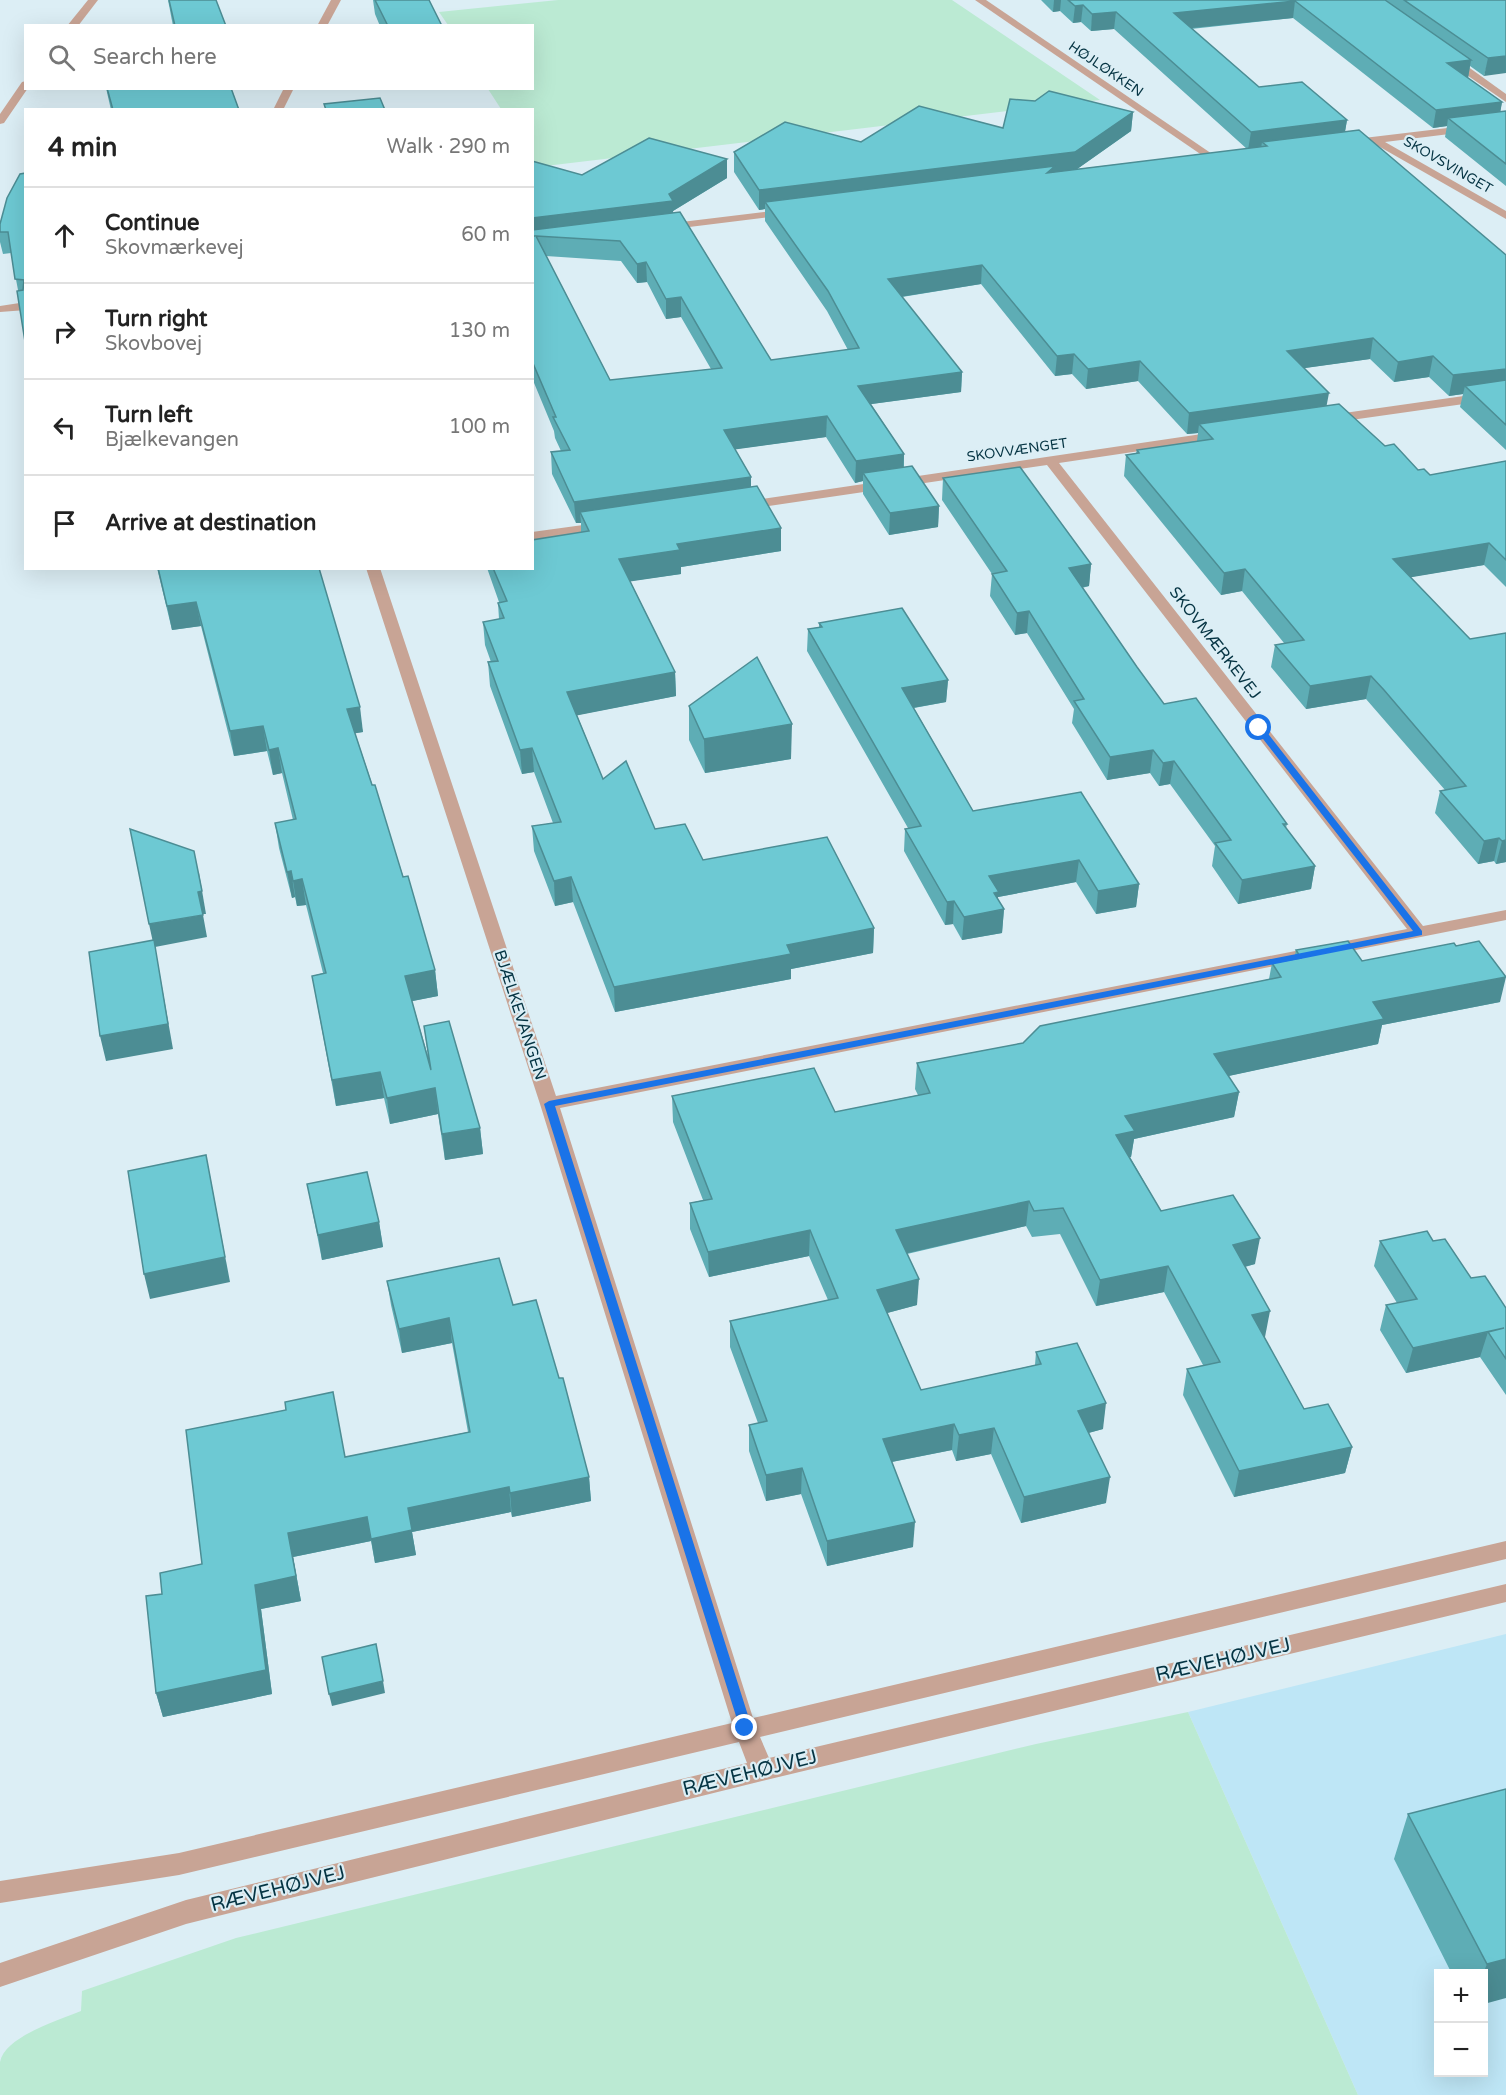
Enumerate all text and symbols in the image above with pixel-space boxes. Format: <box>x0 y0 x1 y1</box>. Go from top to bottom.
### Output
search box <box>24 24 534 90</box>
street label: HØJLØKKEN <box>1065 38 1147 100</box>
icon: search <box>45 41 78 74</box>
text: Search here <box>93 44 217 70</box>
text: 4 min <box>48 132 117 163</box>
street label: SKOVSVINGET <box>1400 133 1496 198</box>
text: Walk · 290 m <box>387 135 510 159</box>
text: Continue <box>105 210 200 236</box>
icon: ahead <box>48 219 81 252</box>
text: 60 m <box>461 223 510 247</box>
text: Skovmærkevej <box>105 236 244 260</box>
text: Turn right <box>105 306 207 332</box>
icon: right <box>48 315 81 348</box>
text: 130 m <box>449 319 510 343</box>
text: Skovbovej <box>105 332 202 356</box>
text: Turn left <box>105 402 193 428</box>
icon: left <box>48 411 81 444</box>
text: 100 m <box>449 415 510 439</box>
text: Bjælkevangen <box>105 428 239 452</box>
street label: SKOVVÆNGET <box>966 434 1069 465</box>
icon: arrive <box>48 507 81 540</box>
text: Arrive at destination <box>105 510 316 536</box>
street label: SKOVMÆRKEVEJ <box>1165 583 1265 703</box>
route start <box>1245 714 1271 740</box>
street label: BJÆLKEVANGEN <box>490 947 550 1083</box>
street label: RÆVEHØJVEJ <box>1153 1633 1293 1687</box>
route end <box>731 1714 757 1740</box>
street label: RÆVEHØJVEJ <box>680 1745 820 1801</box>
street label: RÆVEHØJVEJ <box>208 1861 348 1917</box>
map controls <box>1434 1969 1488 2077</box>
button: + <box>1434 1969 1488 2023</box>
button: − <box>1434 2023 1488 2077</box>

